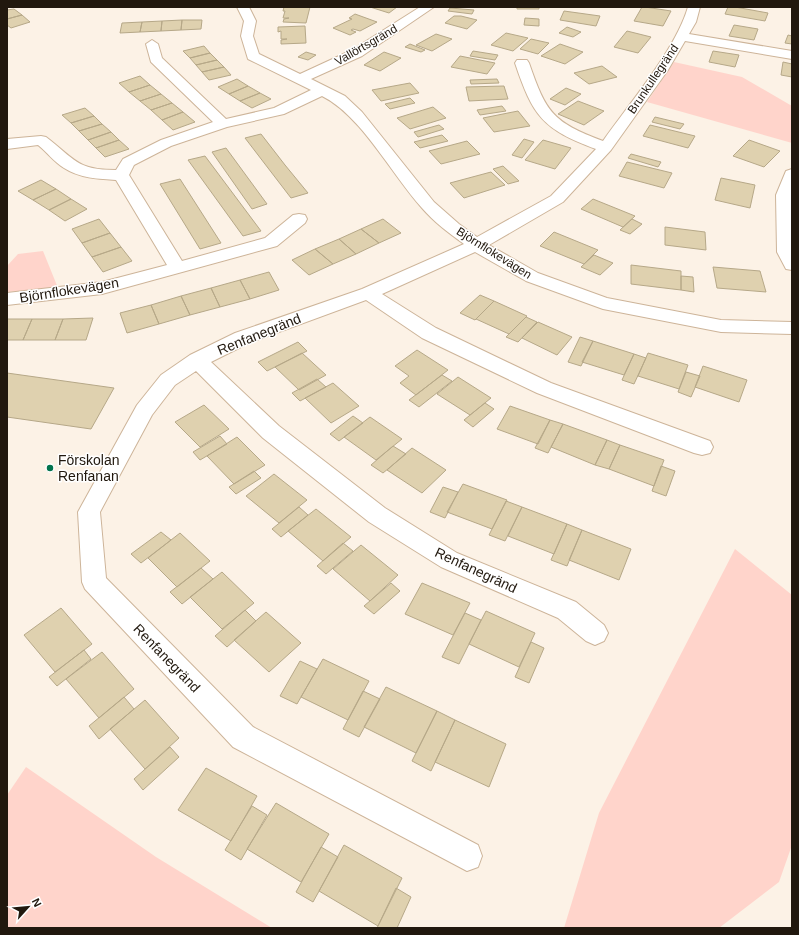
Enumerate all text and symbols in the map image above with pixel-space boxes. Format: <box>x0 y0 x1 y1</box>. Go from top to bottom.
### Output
street label: Vallörtsgränd <box>332 21 400 69</box>
street label: Brunkullegränd <box>625 42 681 116</box>
street label: Björnflokevägen <box>454 224 534 282</box>
street label: Björnflokevägen <box>18 274 120 306</box>
street label: Renfanegränd <box>215 310 303 358</box>
place label: Förskolan Renfanan <box>58 452 119 484</box>
marker: Förskolan Renfanan <box>45 463 55 473</box>
street label: Renfanegränd <box>432 544 520 596</box>
street label: Renfanegränd <box>130 621 204 695</box>
north arrow <box>8 887 48 927</box>
text: N <box>30 896 44 909</box>

